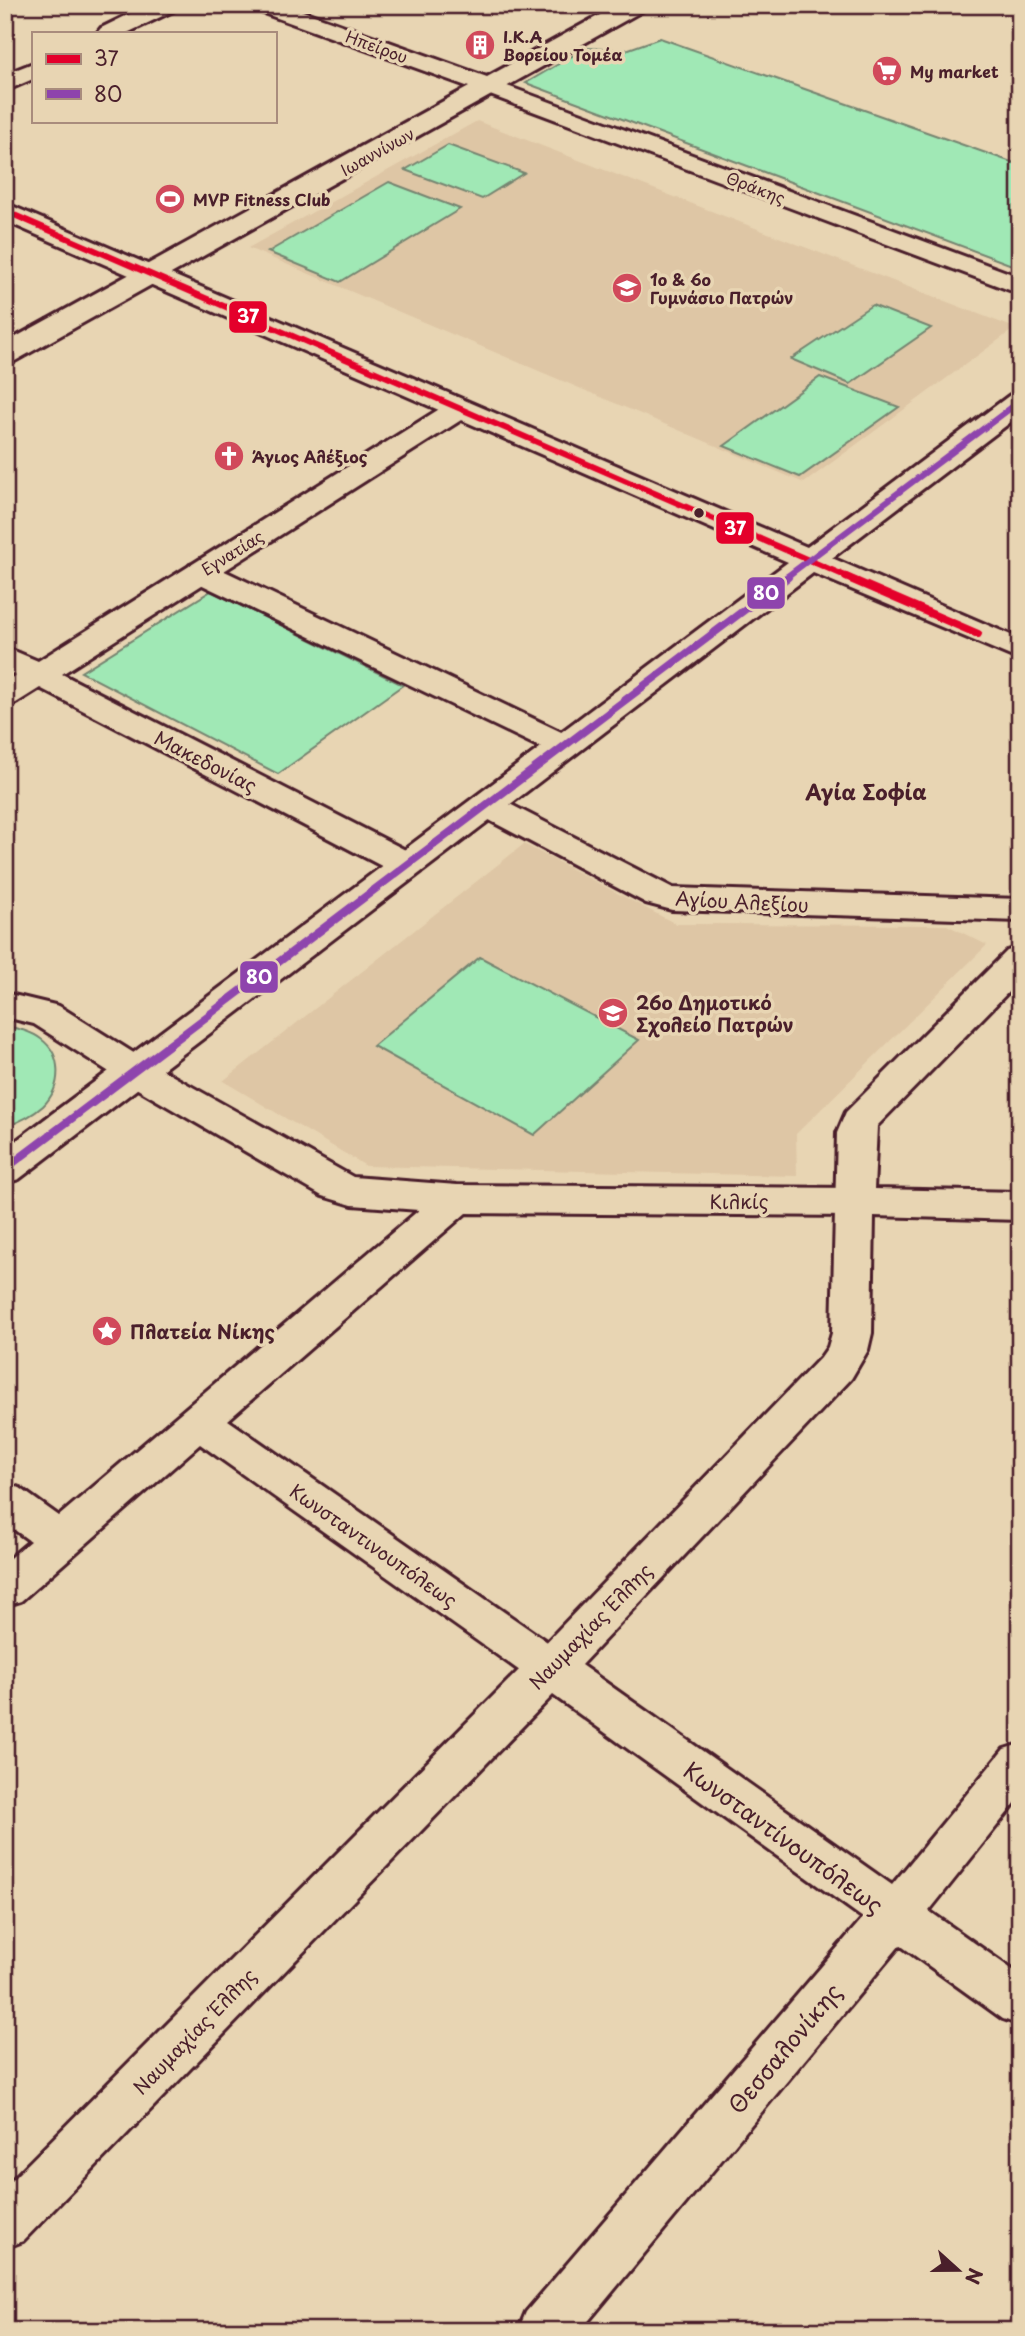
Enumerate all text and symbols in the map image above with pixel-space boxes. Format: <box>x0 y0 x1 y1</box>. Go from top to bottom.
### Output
street label: Ηπείρου <box>343 24 411 68</box>
place label: Ι.Κ.Α Βορείου Τομέα <box>503 24 622 66</box>
building icon: Ι.Κ.Α Βορείου Τομέα <box>463 28 497 62</box>
legend <box>32 32 276 122</box>
text: 37 <box>94 41 119 73</box>
supermarket icon: My market <box>870 54 904 88</box>
place label: My market <box>910 59 999 83</box>
text: 80 <box>94 77 122 109</box>
street label: Ιωαννίνων <box>336 121 418 181</box>
street label: Θράκης <box>723 165 789 209</box>
sports icon: MVP Fitness Club <box>153 182 187 216</box>
place label: MVP Fitness Club <box>193 187 331 211</box>
place label: 1ο & 6ο Γυμνάσιο Πατρών <box>650 267 793 309</box>
school or university icon: 1ο & 6ο Γυμνάσιο Πατρών <box>610 271 644 305</box>
line badge: 37 <box>228 300 268 334</box>
text: 37 <box>237 301 259 329</box>
church icon: Άγιος Αλέξιος <box>212 439 246 473</box>
place label: Άγιος Αλέξιος <box>252 444 368 468</box>
unlabelled marker <box>692 506 706 520</box>
line badge: 37 <box>715 511 755 545</box>
text: 37 <box>724 513 746 541</box>
street label: Εγνατίας <box>196 523 268 581</box>
line badge: 80 <box>746 576 786 610</box>
text: 80 <box>753 578 779 606</box>
street label: Μακεδονίας <box>150 723 262 799</box>
district label: Αγία Σοφία <box>804 775 927 807</box>
street label: Αγίου Αλεξίου <box>675 884 809 918</box>
line badge: 80 <box>239 960 279 994</box>
text: 80 <box>246 962 272 990</box>
place label: 26ο Δημοτικό Σχολείο Πατρών <box>636 988 794 1038</box>
school or university icon: 26ο Δημοτικό Σχολείο Πατρών <box>596 996 630 1030</box>
street label: Κιλκίς <box>710 1187 768 1215</box>
place icon: Πλατεία Νίκης <box>90 1314 124 1348</box>
place label: Πλατεία Νίκης <box>130 1317 275 1345</box>
street label: Κωνσταντινουπόλεως <box>285 1477 463 1613</box>
street label: Ναυμαχίας Έλλης <box>522 1556 658 1696</box>
street label: Κωνσταντίνουπόλεως <box>677 1752 891 1922</box>
street label: Ναυμαχίας Έλλης <box>126 1961 262 2101</box>
street label: Θεσσαλονίκης <box>719 1975 849 2121</box>
north arrow <box>923 2234 993 2304</box>
text: N <box>959 2264 991 2288</box>

